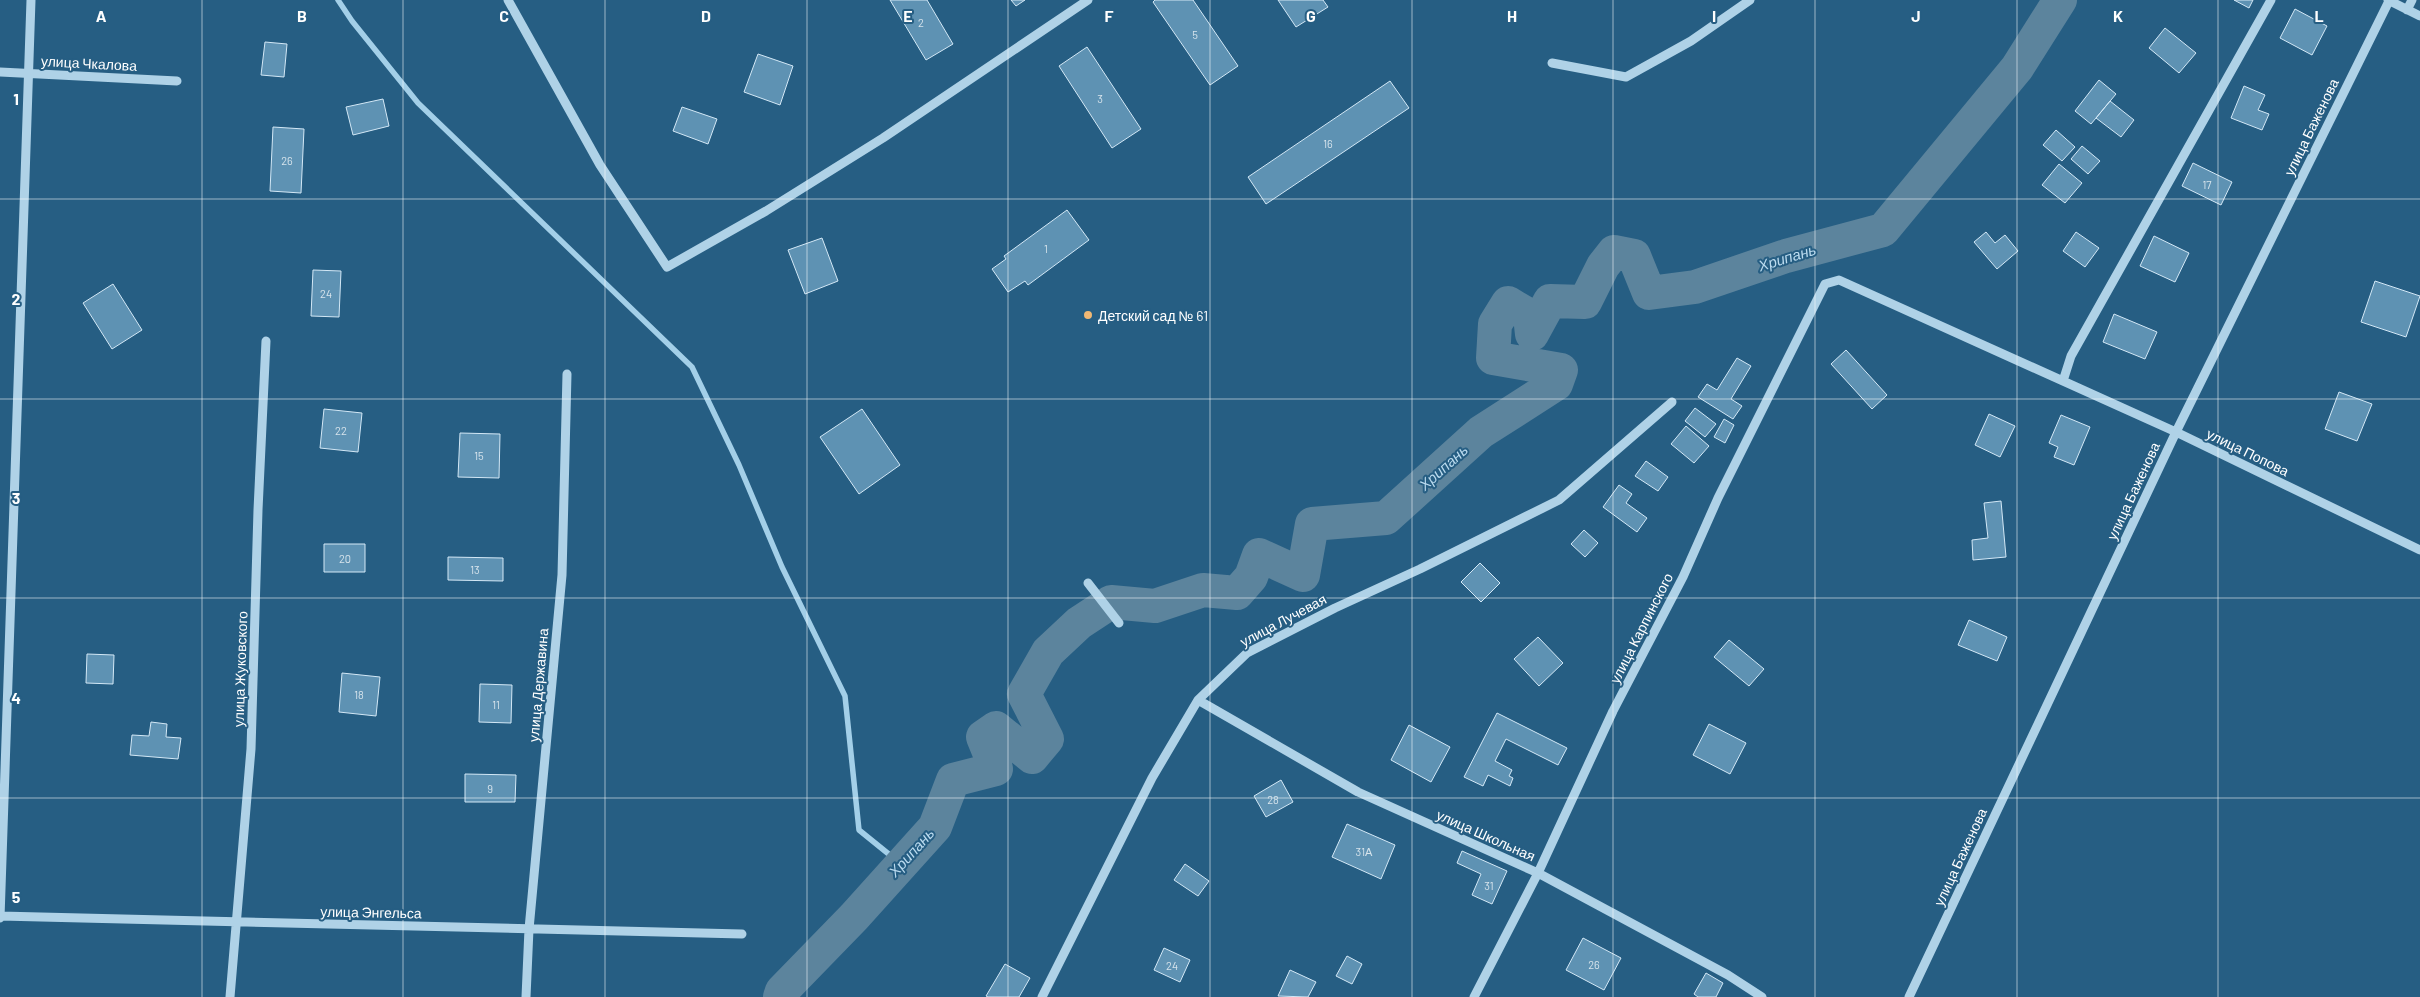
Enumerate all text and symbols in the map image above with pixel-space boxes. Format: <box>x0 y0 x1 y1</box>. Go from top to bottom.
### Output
text: A <box>96 6 107 25</box>
text: B <box>297 6 307 25</box>
text: C <box>499 6 509 25</box>
text: D <box>701 6 711 25</box>
text: E <box>903 6 913 25</box>
text: F <box>1105 6 1114 25</box>
text: G <box>1306 6 1316 25</box>
text: H <box>1507 6 1517 25</box>
text: I <box>1712 6 1716 25</box>
text: J <box>1911 6 1921 25</box>
text: K <box>2113 6 2123 25</box>
text: L <box>2314 6 2324 25</box>
house number: 2 <box>918 16 924 29</box>
house number: 5 <box>1192 28 1198 41</box>
street label: улица Чкалова <box>41 52 138 74</box>
street label: улица Баженова <box>2280 75 2342 178</box>
text: 1 <box>13 89 19 108</box>
house number: 3 <box>1097 92 1103 105</box>
house number: 16 <box>1323 137 1333 150</box>
house number: 26 <box>281 154 293 167</box>
house number: 17 <box>2202 178 2212 191</box>
water label: Хрипань <box>1755 240 1818 275</box>
house number: 1 <box>1044 242 1048 255</box>
house number: 24 <box>320 287 332 300</box>
text: 2 <box>12 289 21 308</box>
place label: Детский сад № 61 <box>1098 307 1208 324</box>
marker: Детский сад № 61 <box>1082 309 1094 321</box>
house number: 22 <box>335 424 347 437</box>
street label: улица Попова <box>2204 425 2292 479</box>
street label: улица Баженова <box>2103 439 2163 543</box>
water label: Хрипань <box>1414 440 1471 494</box>
house number: 15 <box>474 449 484 462</box>
text: 3 <box>12 488 20 507</box>
house number: 20 <box>339 552 351 565</box>
house number: 13 <box>470 563 480 576</box>
street label: улица Карпинского <box>1606 570 1676 686</box>
street label: улица Лучевая <box>1237 590 1329 650</box>
street label: улица Жуковского <box>229 610 251 727</box>
street label: улица Державина <box>525 627 551 743</box>
text: 4 <box>11 688 21 707</box>
house number: 18 <box>354 688 364 701</box>
house number: 11 <box>492 698 500 711</box>
house number: 9 <box>487 782 493 795</box>
house number: 28 <box>1267 793 1279 806</box>
street label: улица Баженова <box>1930 805 1990 909</box>
street label: улица Школьная <box>1434 806 1538 864</box>
water label: Хрипань <box>884 824 938 881</box>
house number: 31А <box>1356 845 1373 858</box>
house number: 31 <box>1484 879 1494 892</box>
text: 5 <box>12 887 21 906</box>
street label: улица Энгельса <box>320 903 422 921</box>
house number: 26 <box>1588 958 1600 971</box>
house number: 24 <box>1166 959 1178 972</box>

